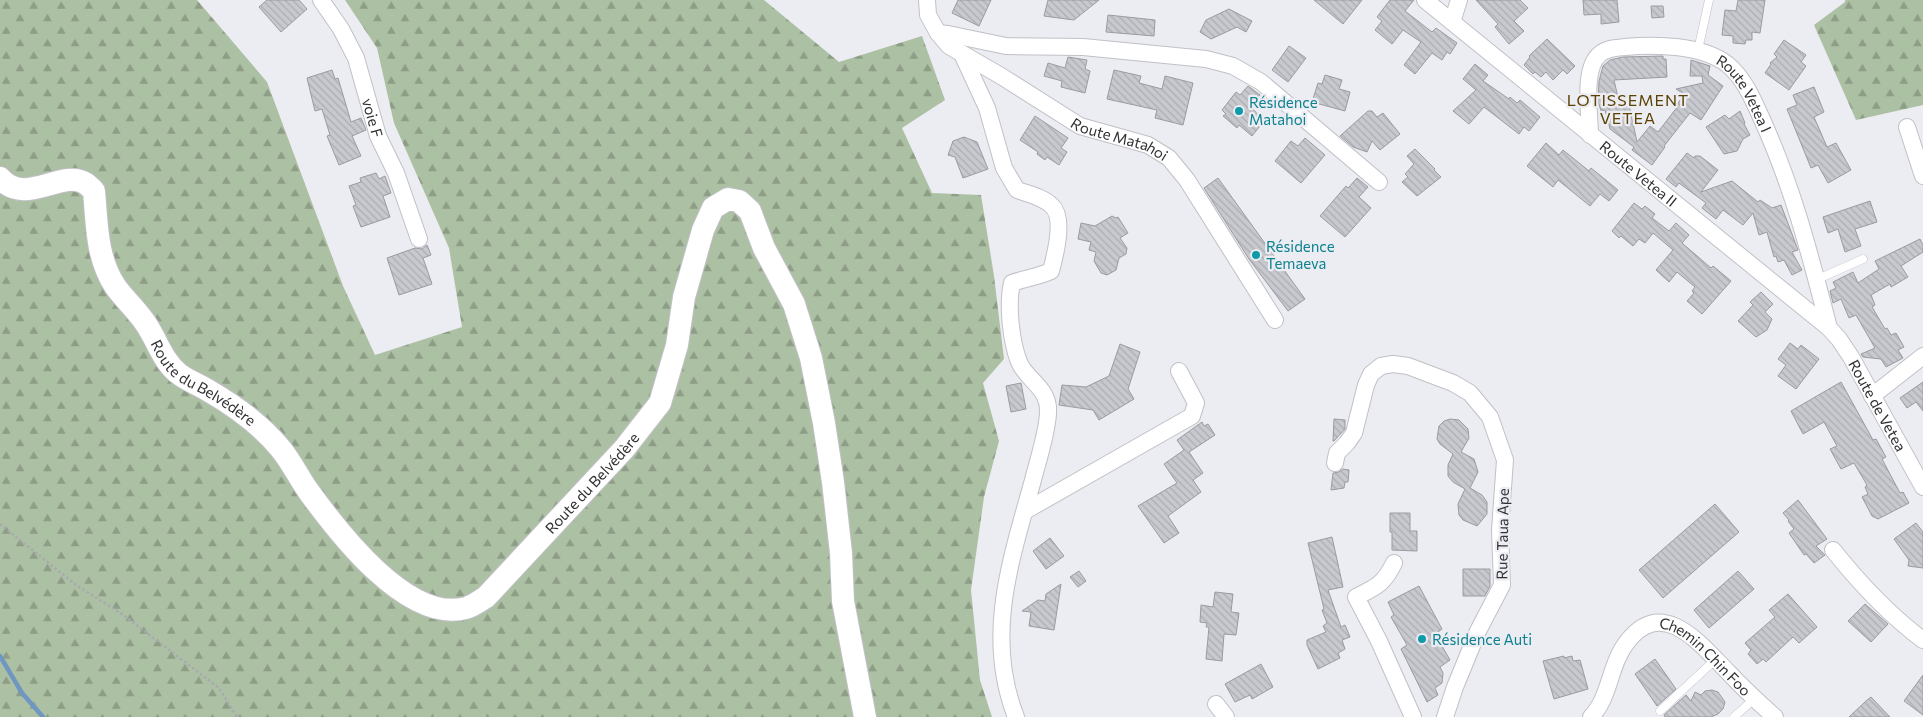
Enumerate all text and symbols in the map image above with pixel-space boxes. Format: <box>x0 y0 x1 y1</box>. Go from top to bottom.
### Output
street label: Route Vetea I <box>1713 51 1776 135</box>
district label: LOTISSEMENT VETEA <box>1567 90 1689 127</box>
place label: Résidence Matahoi <box>1249 93 1318 128</box>
street label: voie F <box>359 96 387 139</box>
marker: Résidence Matahoi <box>1233 105 1245 117</box>
street label: Route Matahoi <box>1068 114 1171 164</box>
street label: Route Vetea II <box>1596 137 1681 210</box>
place label: Résidence Temaeva <box>1266 237 1335 272</box>
marker: Résidence Temaeva <box>1250 249 1262 261</box>
street label: Route du Belvédère <box>147 336 260 429</box>
street label: Route de Vetea <box>1845 356 1910 454</box>
street label: Route du Belvédère <box>541 429 643 537</box>
street label: Rue Taua Ape <box>1492 488 1512 580</box>
street label: Chemin Chin Foo <box>1658 613 1755 699</box>
place label: Résidence Auti <box>1432 630 1532 648</box>
marker: Résidence Auti <box>1416 633 1428 645</box>

